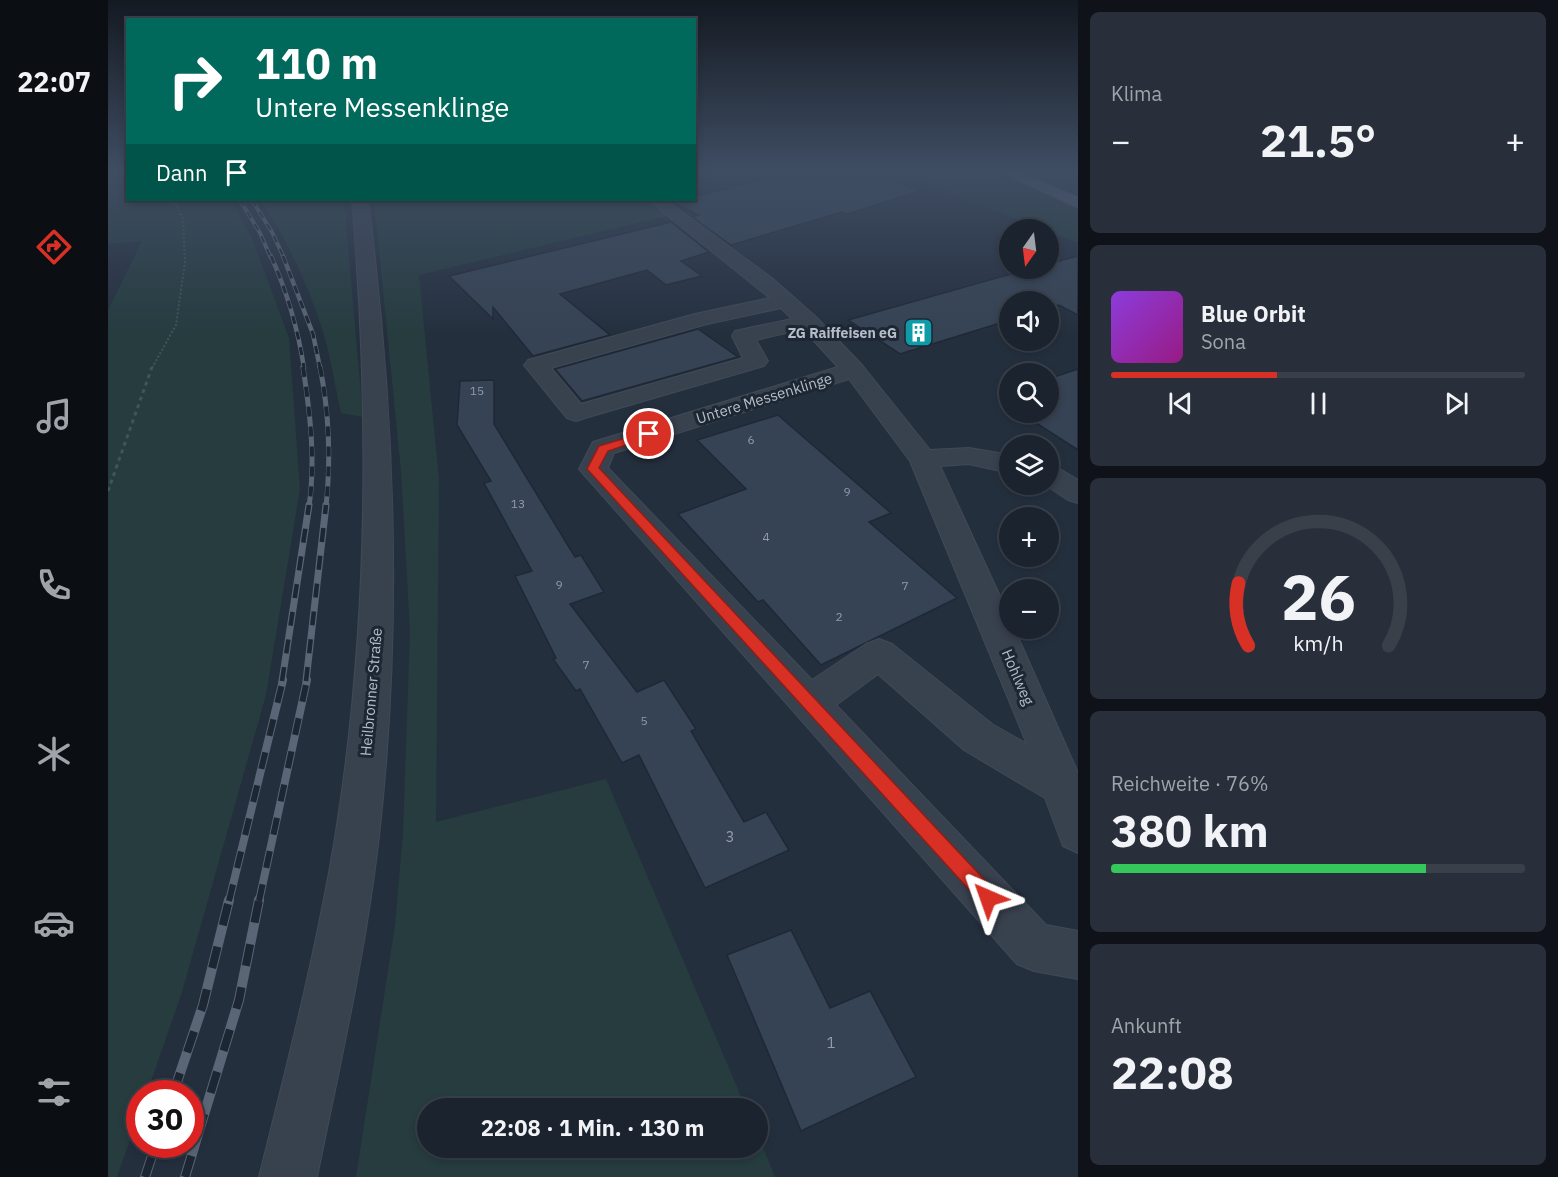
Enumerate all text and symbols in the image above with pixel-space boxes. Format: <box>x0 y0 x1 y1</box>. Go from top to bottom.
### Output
text: 110 m <box>255 36 378 91</box>
icon: right <box>156 42 234 120</box>
text: 22:07 <box>17 64 91 99</box>
text: Klima <box>1111 80 1162 107</box>
text: Untere Messenklinge <box>255 89 509 124</box>
text: 21.5° <box>1260 111 1376 169</box>
text: − <box>1111 119 1131 162</box>
text: + <box>1505 119 1525 162</box>
icon: arrive <box>220 156 253 189</box>
text: Dann <box>156 158 208 187</box>
north arrow <box>999 219 1059 279</box>
map controls <box>999 219 1059 639</box>
icon: directions <box>33 226 75 268</box>
button: sound <box>999 291 1059 351</box>
text: Blue Orbit <box>1201 299 1306 328</box>
building icon: ZG Raiffeisen eG <box>902 317 934 349</box>
place label: ZG Raiffeisen eG <box>788 324 897 342</box>
text: Sona <box>1201 328 1246 355</box>
button: search <box>999 363 1059 423</box>
street label: Untere Messenklinge <box>694 368 834 428</box>
house number: 15 <box>470 383 484 398</box>
icon: previous <box>1164 387 1197 420</box>
icon: pause <box>1302 387 1335 420</box>
icon: next <box>1440 387 1473 420</box>
icon: music <box>33 395 75 437</box>
pin <box>623 408 674 459</box>
icon: arrive <box>632 417 665 450</box>
house number: 6 <box>747 432 755 447</box>
button: layers <box>999 435 1059 495</box>
house number: 9 <box>843 484 851 499</box>
house number: 13 <box>511 496 525 511</box>
button: + <box>999 507 1059 567</box>
house number: 4 <box>762 529 770 544</box>
text: 26 <box>1281 556 1355 637</box>
icon: phone <box>33 564 75 606</box>
house number: 9 <box>555 577 563 592</box>
house number: 7 <box>901 578 909 593</box>
button: − <box>999 579 1059 639</box>
house number: 2 <box>835 609 843 624</box>
street label: Heilbronner Straße <box>356 627 386 757</box>
text: km/h <box>1293 629 1343 657</box>
street label: Hohlweg <box>998 646 1038 708</box>
house number: 7 <box>582 657 590 672</box>
house number: 5 <box>640 713 648 728</box>
icon: climate <box>33 733 75 775</box>
text: Reichweite · 76% <box>1111 770 1268 797</box>
text: 380 km <box>1111 801 1269 859</box>
house number: 3 <box>725 827 735 846</box>
position arrow <box>956 866 1020 930</box>
icon: car <box>33 902 75 944</box>
text: Ankunft <box>1111 1012 1182 1039</box>
house number: 1 <box>826 1033 836 1052</box>
text: 22:08 <box>1111 1043 1234 1101</box>
icon: filters <box>33 1071 75 1113</box>
speed limit sign: 30 <box>126 1080 204 1158</box>
text: 22:08 · 1 Min. · 130 m <box>481 1113 704 1142</box>

